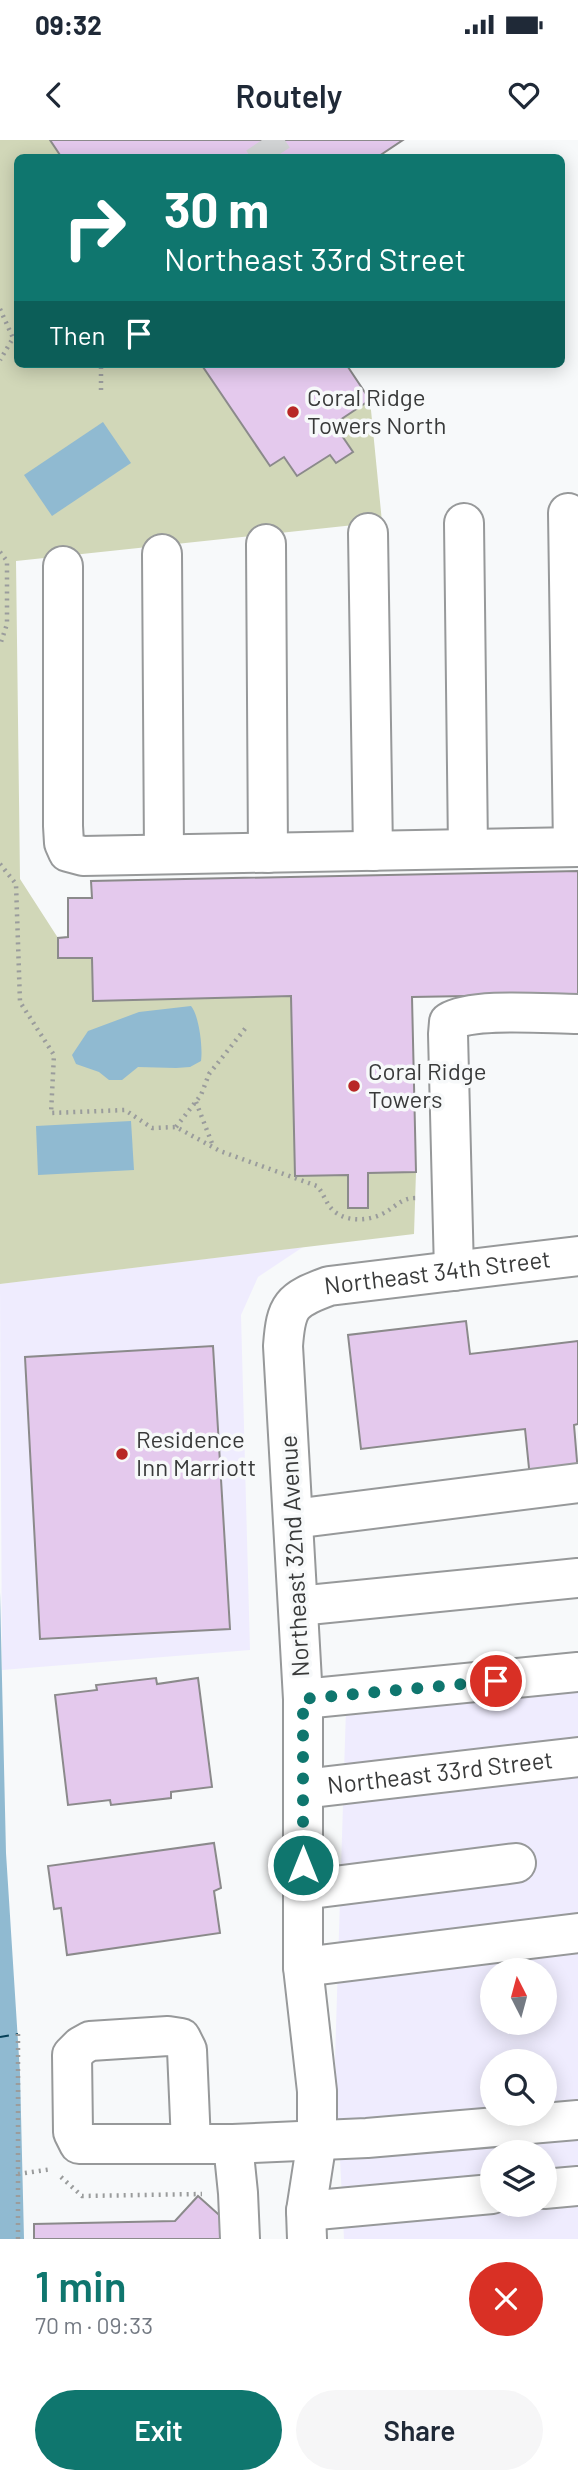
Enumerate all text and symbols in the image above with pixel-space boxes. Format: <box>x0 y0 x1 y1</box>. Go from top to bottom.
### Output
text: 09:32 <box>35 9 102 40</box>
icon: back <box>35 76 73 114</box>
text: Routely <box>236 76 342 114</box>
icon: heart <box>505 76 543 114</box>
text: 30 m <box>164 179 269 238</box>
icon: right <box>49 182 140 273</box>
text: Northeast 33rd Street <box>164 239 466 277</box>
icon: arrive <box>120 315 158 353</box>
text: Then <box>49 319 106 350</box>
place label: Coral Ridge Towers North <box>307 382 446 439</box>
marker: Coral Ridge Towers North <box>285 404 301 420</box>
place label: Coral Ridge Towers <box>368 1056 486 1113</box>
marker: Coral Ridge Towers <box>346 1078 362 1094</box>
street label: Northeast 34th Street <box>323 1243 552 1299</box>
place label: Residence Inn Marriott <box>136 1424 256 1481</box>
street label: Northeast 32nd Avenue <box>273 1434 314 1678</box>
marker: Residence Inn Marriott <box>114 1446 130 1462</box>
pin <box>466 1651 526 1711</box>
icon: arrive <box>477 1662 515 1700</box>
street label: Northeast 33rd Street <box>326 1744 554 1799</box>
position arrow <box>266 1828 340 1902</box>
north arrow <box>480 1958 556 2035</box>
map controls <box>480 1958 557 2217</box>
button: search <box>480 2049 557 2126</box>
button: layers <box>480 2140 557 2217</box>
text: 1 min <box>35 2260 127 2310</box>
button: close <box>469 2262 543 2336</box>
text: 70 m · 09:33 <box>35 2311 153 2339</box>
button: Exit <box>35 2390 282 2470</box>
button: Share <box>296 2390 543 2470</box>

